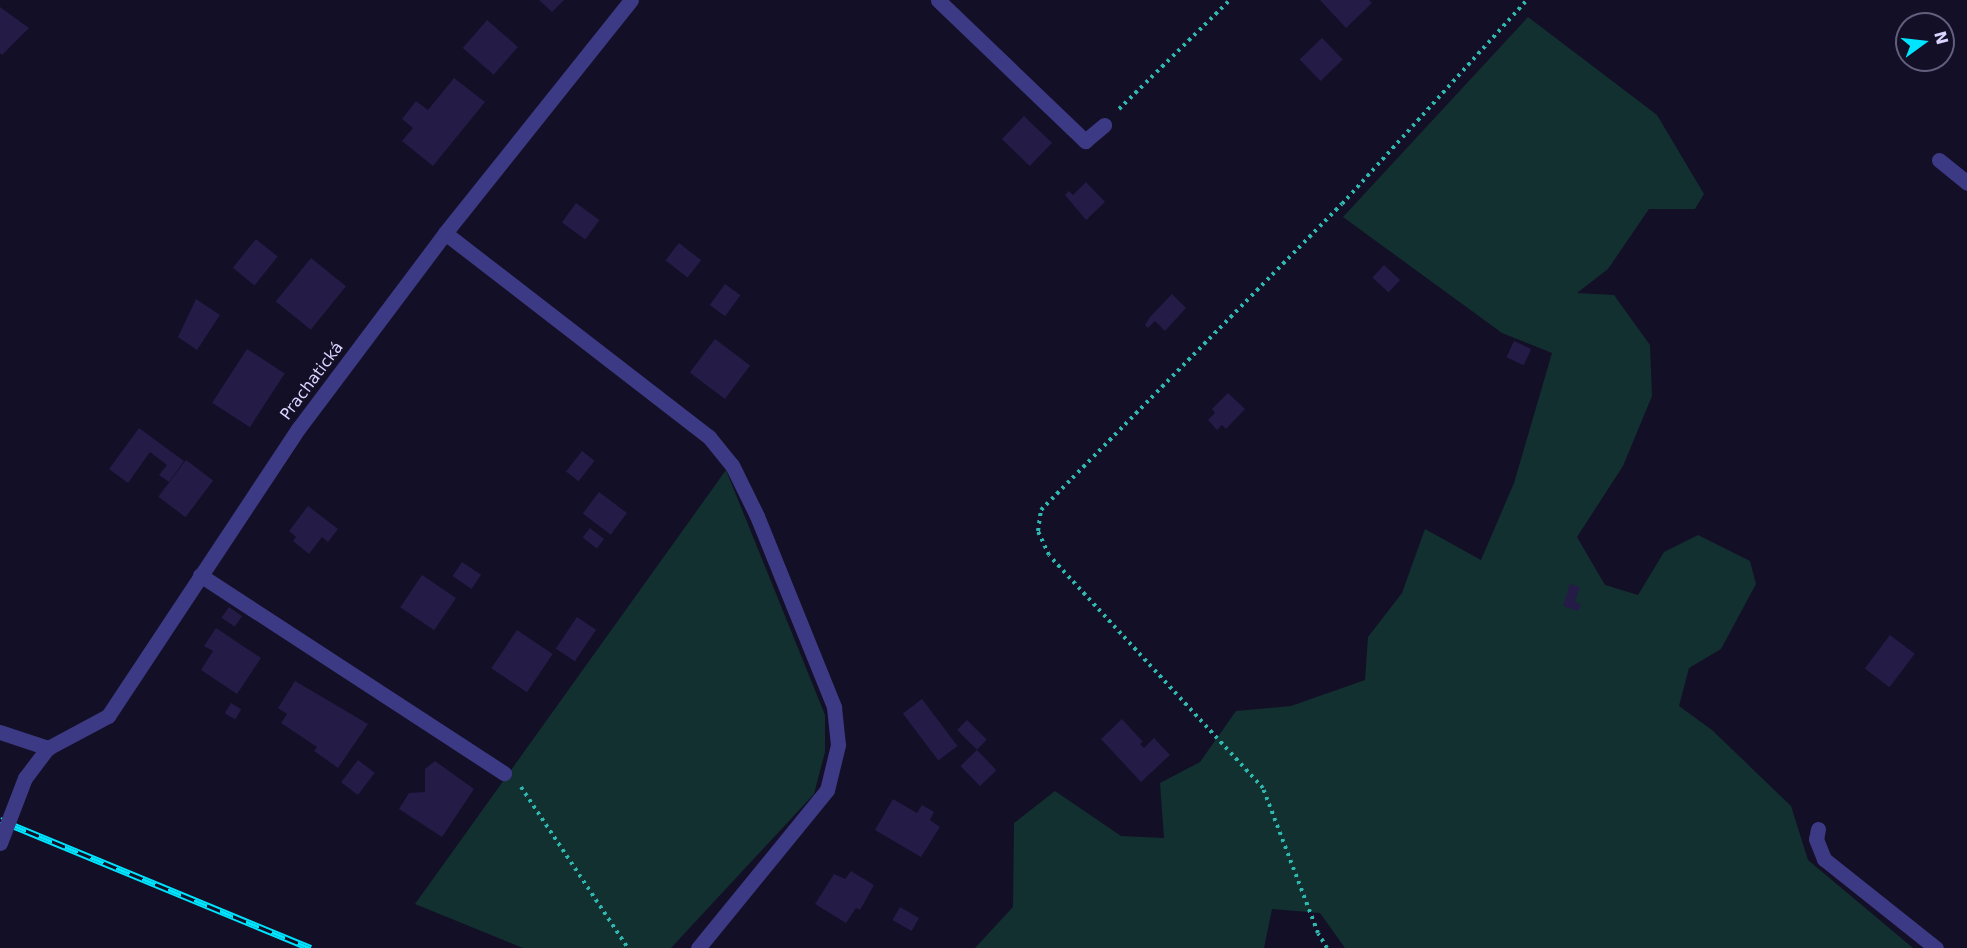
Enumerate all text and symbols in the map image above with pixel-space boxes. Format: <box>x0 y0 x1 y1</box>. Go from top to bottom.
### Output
north arrow <box>1895 12 1955 72</box>
text: N <box>1930 29 1952 47</box>
street label: Prachatická <box>276 338 348 424</box>

